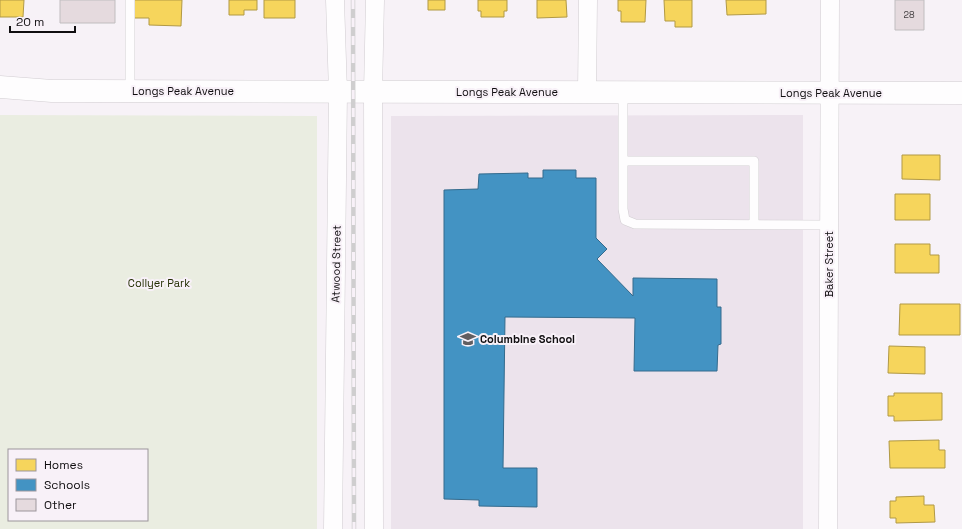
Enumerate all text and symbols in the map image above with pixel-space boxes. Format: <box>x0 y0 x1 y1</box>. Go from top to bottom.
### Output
scale bar <box>10 8 75 34</box>
house number: 28 <box>903 9 915 21</box>
text: 20 m <box>16 14 44 30</box>
street label: Longs Peak Avenue <box>132 84 234 98</box>
street label: Longs Peak Avenue <box>456 85 558 99</box>
street label: Longs Peak Avenue <box>780 86 882 100</box>
street label: Atwood Street <box>328 225 344 303</box>
street label: Baker Street <box>822 231 836 297</box>
park label: Collyer Park <box>128 276 190 290</box>
school or university icon: Columbine School <box>459 330 477 348</box>
place label: Columbine School <box>480 332 575 346</box>
legend <box>8 449 148 521</box>
text: Homes <box>44 457 83 473</box>
text: Schools <box>44 477 90 493</box>
text: Other <box>44 497 77 513</box>

